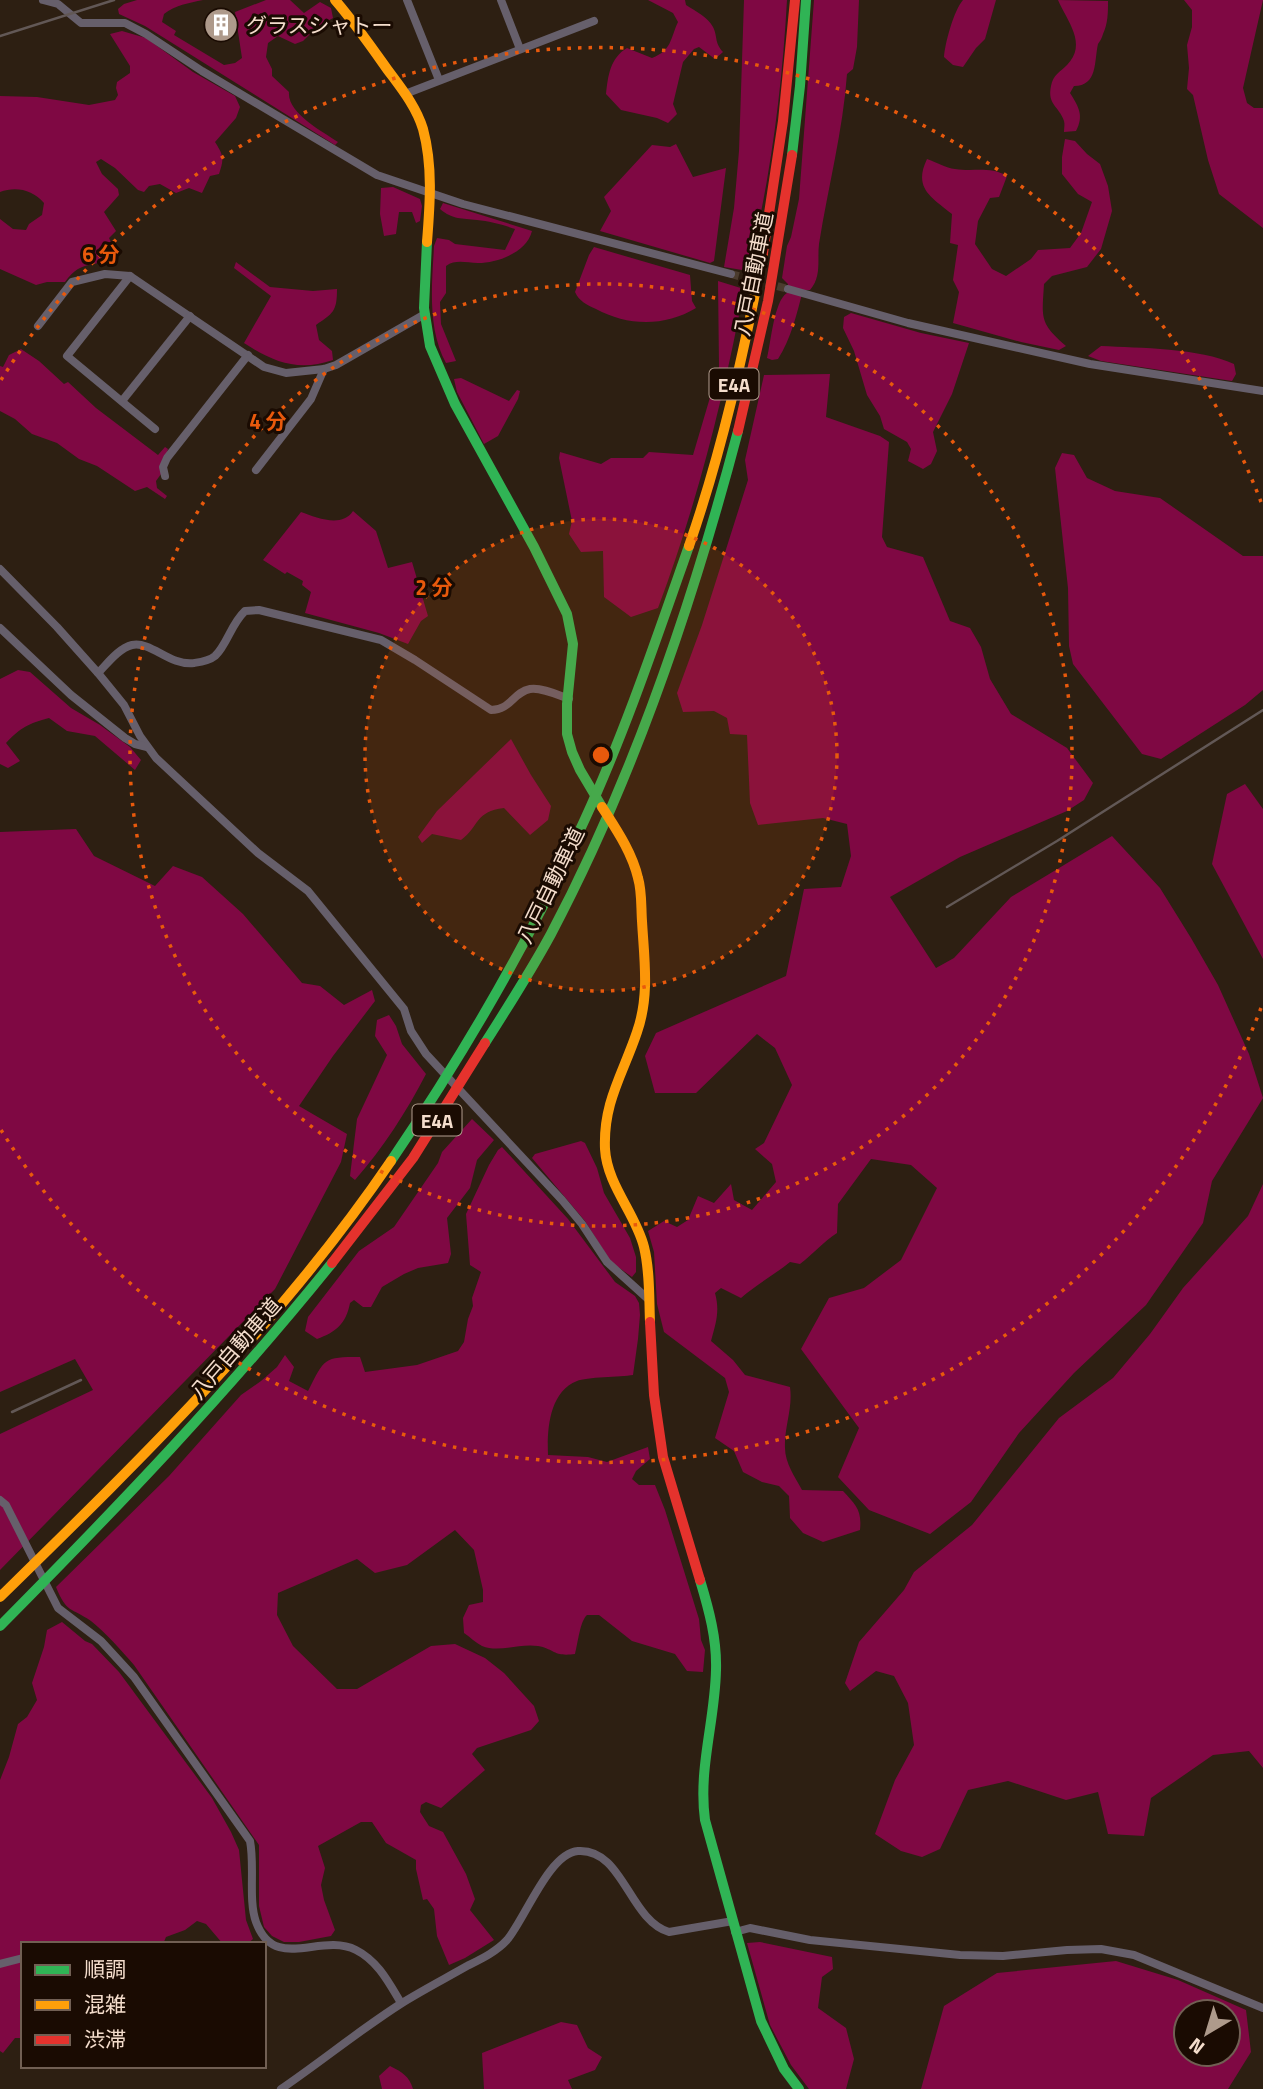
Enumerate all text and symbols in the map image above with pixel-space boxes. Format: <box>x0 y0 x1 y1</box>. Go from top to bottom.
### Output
building icon: グラスシャトー <box>202 6 240 44</box>
place label: グラスシャトー <box>246 9 393 41</box>
street label: 八戸自動車道 <box>725 209 781 339</box>
text: 6 分 <box>82 238 120 270</box>
road number: E4A <box>710 368 758 400</box>
text: 4 分 <box>249 405 287 437</box>
text: 2 分 <box>415 571 453 603</box>
centre of rings <box>589 743 613 767</box>
street label: 八戸自動車道 <box>508 821 592 949</box>
road number: E4A <box>412 1104 462 1136</box>
street label: 八戸自動車道 <box>182 1290 288 1406</box>
legend <box>21 1942 266 2068</box>
text: 順調 <box>84 1953 126 1985</box>
text: 混雑 <box>84 1988 126 2020</box>
north arrow <box>1172 1998 1242 2068</box>
text: 渋滞 <box>84 2023 126 2055</box>
text: N <box>1182 2031 1210 2062</box>

